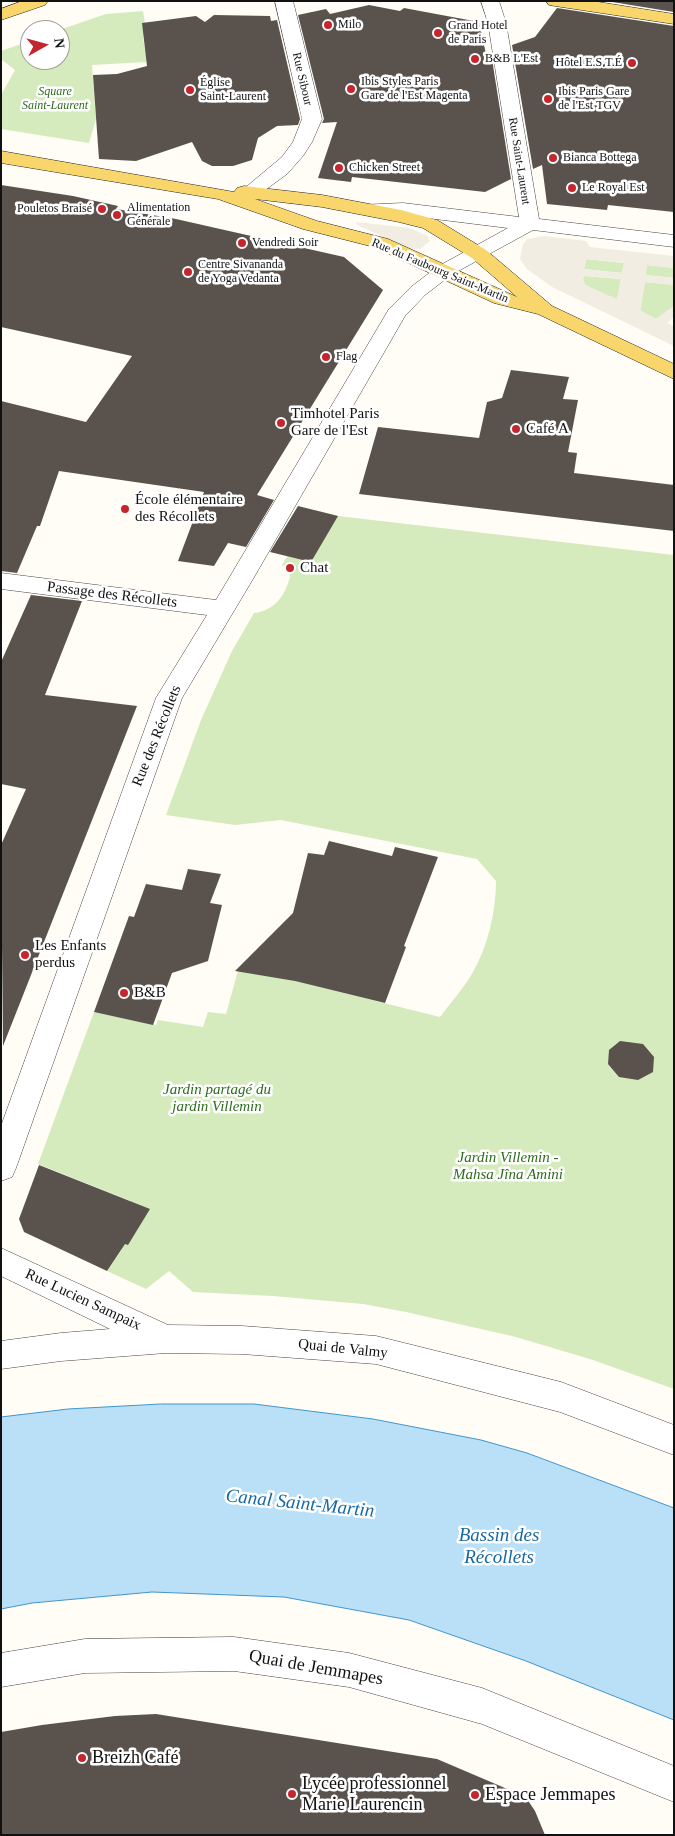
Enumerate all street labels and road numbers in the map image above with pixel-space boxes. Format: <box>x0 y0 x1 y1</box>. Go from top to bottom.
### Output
street label: Rue Sibour <box>289 51 315 107</box>
street label: Rue Saint-Laurent <box>505 116 533 206</box>
street label: Rue du Faubourg Saint-Martin <box>369 236 511 306</box>
street label: Passage des Récollets <box>46 578 178 612</box>
street label: Rue des Récollets <box>129 683 185 789</box>
street label: Rue Lucien Sampaix <box>22 1265 144 1335</box>
street label: Quai de Valmy <box>297 1335 389 1363</box>
street label: Quai de Jemmapes <box>247 1646 385 1690</box>

